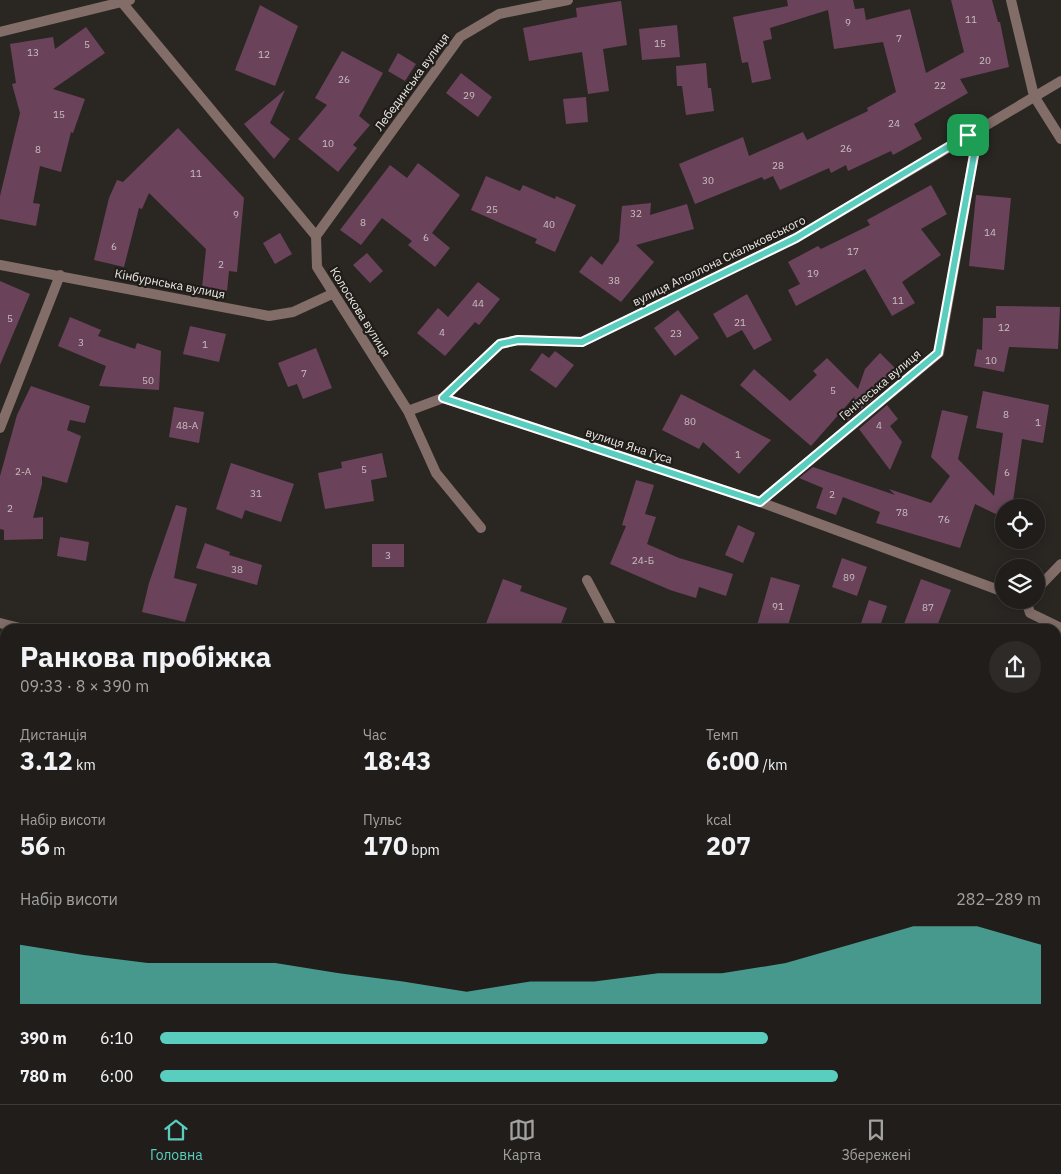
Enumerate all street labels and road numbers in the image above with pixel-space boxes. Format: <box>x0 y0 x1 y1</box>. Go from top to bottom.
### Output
street label: Лебединська вулиця <box>371 30 452 134</box>
street label: вулиця Аполлона Скальковського <box>630 212 808 309</box>
street label: Колоскова вулиця <box>327 264 394 359</box>
street label: Кінбурнська вулиця <box>113 265 227 302</box>
street label: Генічеська вулиця <box>836 346 924 423</box>
street label: вулиця Яна Гуса <box>584 424 675 467</box>

